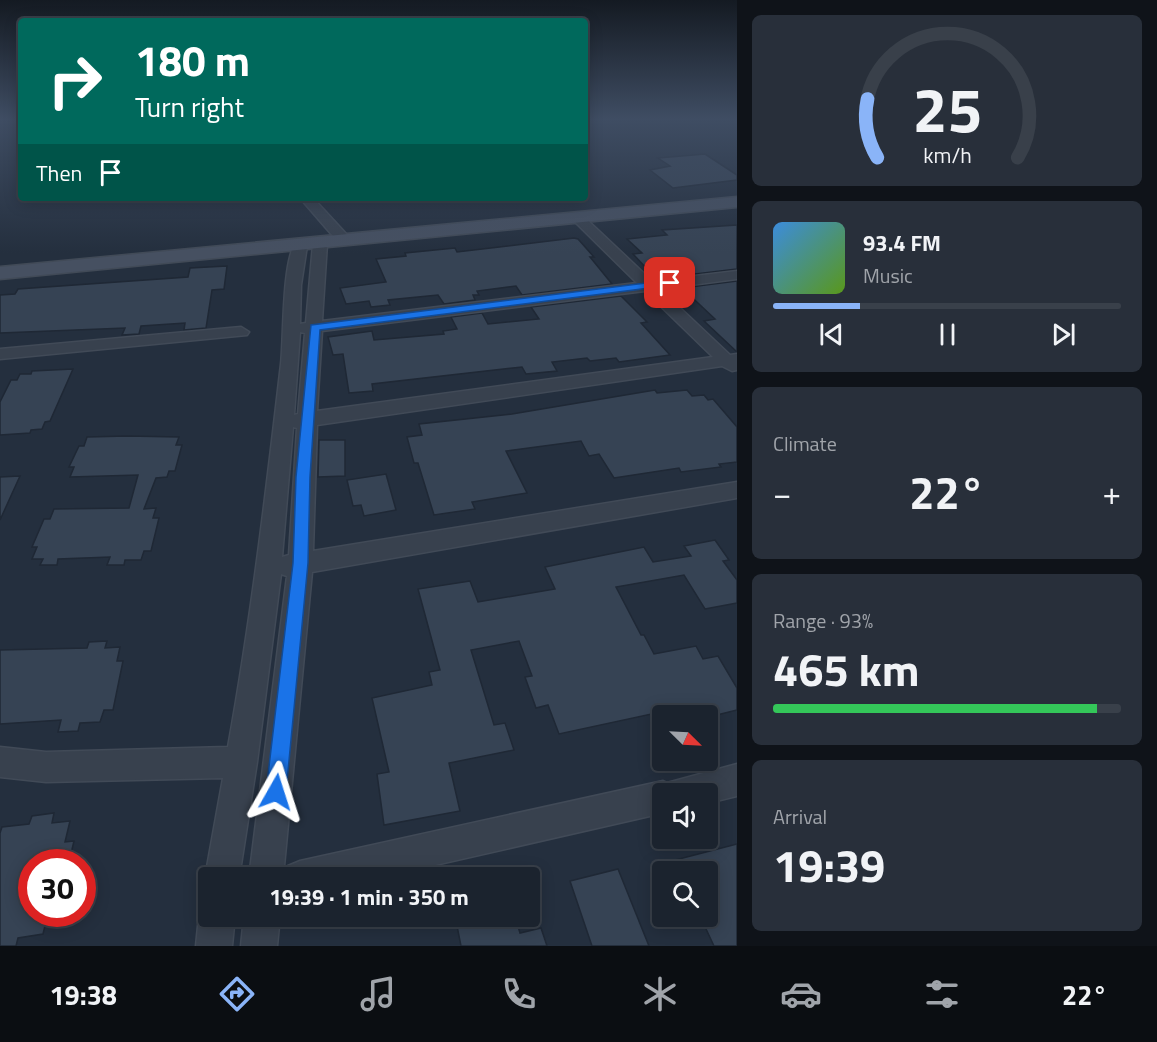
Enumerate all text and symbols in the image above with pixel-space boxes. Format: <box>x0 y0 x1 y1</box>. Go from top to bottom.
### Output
text: 180 m <box>135 28 250 92</box>
icon: right <box>36 42 114 120</box>
text: 25 <box>912 61 982 156</box>
text: Turn right <box>135 86 244 127</box>
text: km/h <box>923 139 971 171</box>
text: Then <box>36 156 82 190</box>
icon: arrive <box>94 156 127 189</box>
text: 93.4 FM <box>863 226 941 260</box>
pin <box>644 257 695 308</box>
text: Music <box>863 260 913 291</box>
icon: arrive <box>653 266 686 299</box>
icon: previous <box>815 318 848 351</box>
icon: pause <box>931 318 964 351</box>
icon: next <box>1047 318 1080 351</box>
text: Climate <box>773 428 837 459</box>
text: 22° <box>909 458 985 526</box>
text: − <box>773 468 791 518</box>
text: + <box>1103 468 1121 518</box>
text: Range · 93% <box>773 605 873 636</box>
text: 465 km <box>773 635 919 703</box>
north arrow <box>652 705 718 771</box>
map controls <box>652 705 718 927</box>
position arrow <box>244 760 308 824</box>
button: sound <box>652 783 718 849</box>
text: Arrival <box>773 801 827 832</box>
text: 19:39 <box>773 831 885 899</box>
speed limit sign: 30 <box>18 849 96 927</box>
button: search <box>652 861 718 927</box>
text: 19:39 · 1 min · 350 m <box>269 880 469 914</box>
icon: directions <box>216 973 258 1015</box>
icon: music <box>357 973 399 1015</box>
icon: phone <box>498 973 540 1015</box>
icon: climate <box>639 973 681 1015</box>
icon: car <box>780 973 822 1015</box>
icon: filters <box>921 973 963 1015</box>
text: 19:38 <box>50 974 117 1015</box>
text: 22° <box>1062 974 1107 1015</box>

